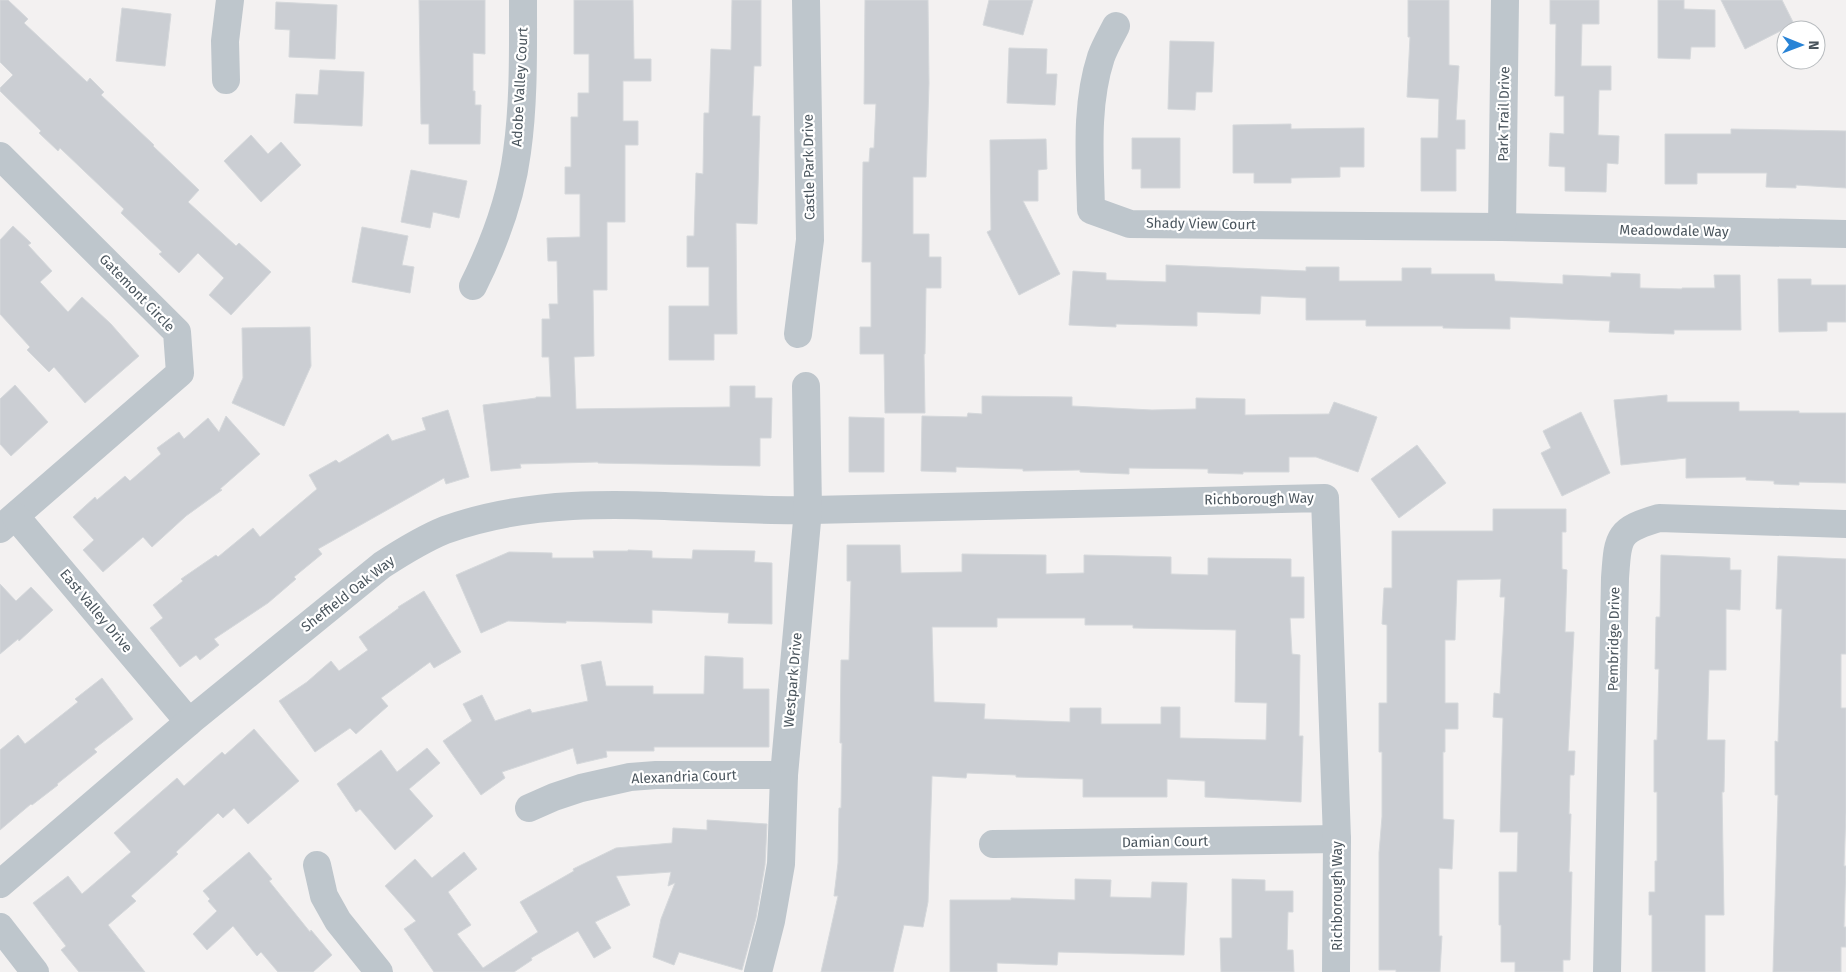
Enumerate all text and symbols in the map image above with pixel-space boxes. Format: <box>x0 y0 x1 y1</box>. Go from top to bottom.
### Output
north arrow <box>1776 20 1826 70</box>
street label: Adobe Valley Court <box>508 26 532 147</box>
text: N <box>1805 40 1822 50</box>
street label: Park Trail Drive <box>1495 66 1513 162</box>
street label: Castle Park Drive <box>800 114 818 220</box>
street label: Shady View Court <box>1146 215 1257 233</box>
street label: Meadowdale Way <box>1619 222 1729 240</box>
street label: Gatemont Circle <box>96 251 178 335</box>
street label: Richborough Way <box>1204 490 1314 508</box>
street label: Sheffield Oak Way <box>298 552 398 636</box>
street label: East Valley Drive <box>56 566 136 656</box>
street label: Pembridge Drive <box>1605 587 1623 691</box>
street label: Westpark Drive <box>780 632 806 728</box>
street label: Alexandria Court <box>631 767 738 787</box>
street label: Damian Court <box>1122 833 1209 851</box>
street label: Richborough Way <box>1329 841 1346 951</box>

